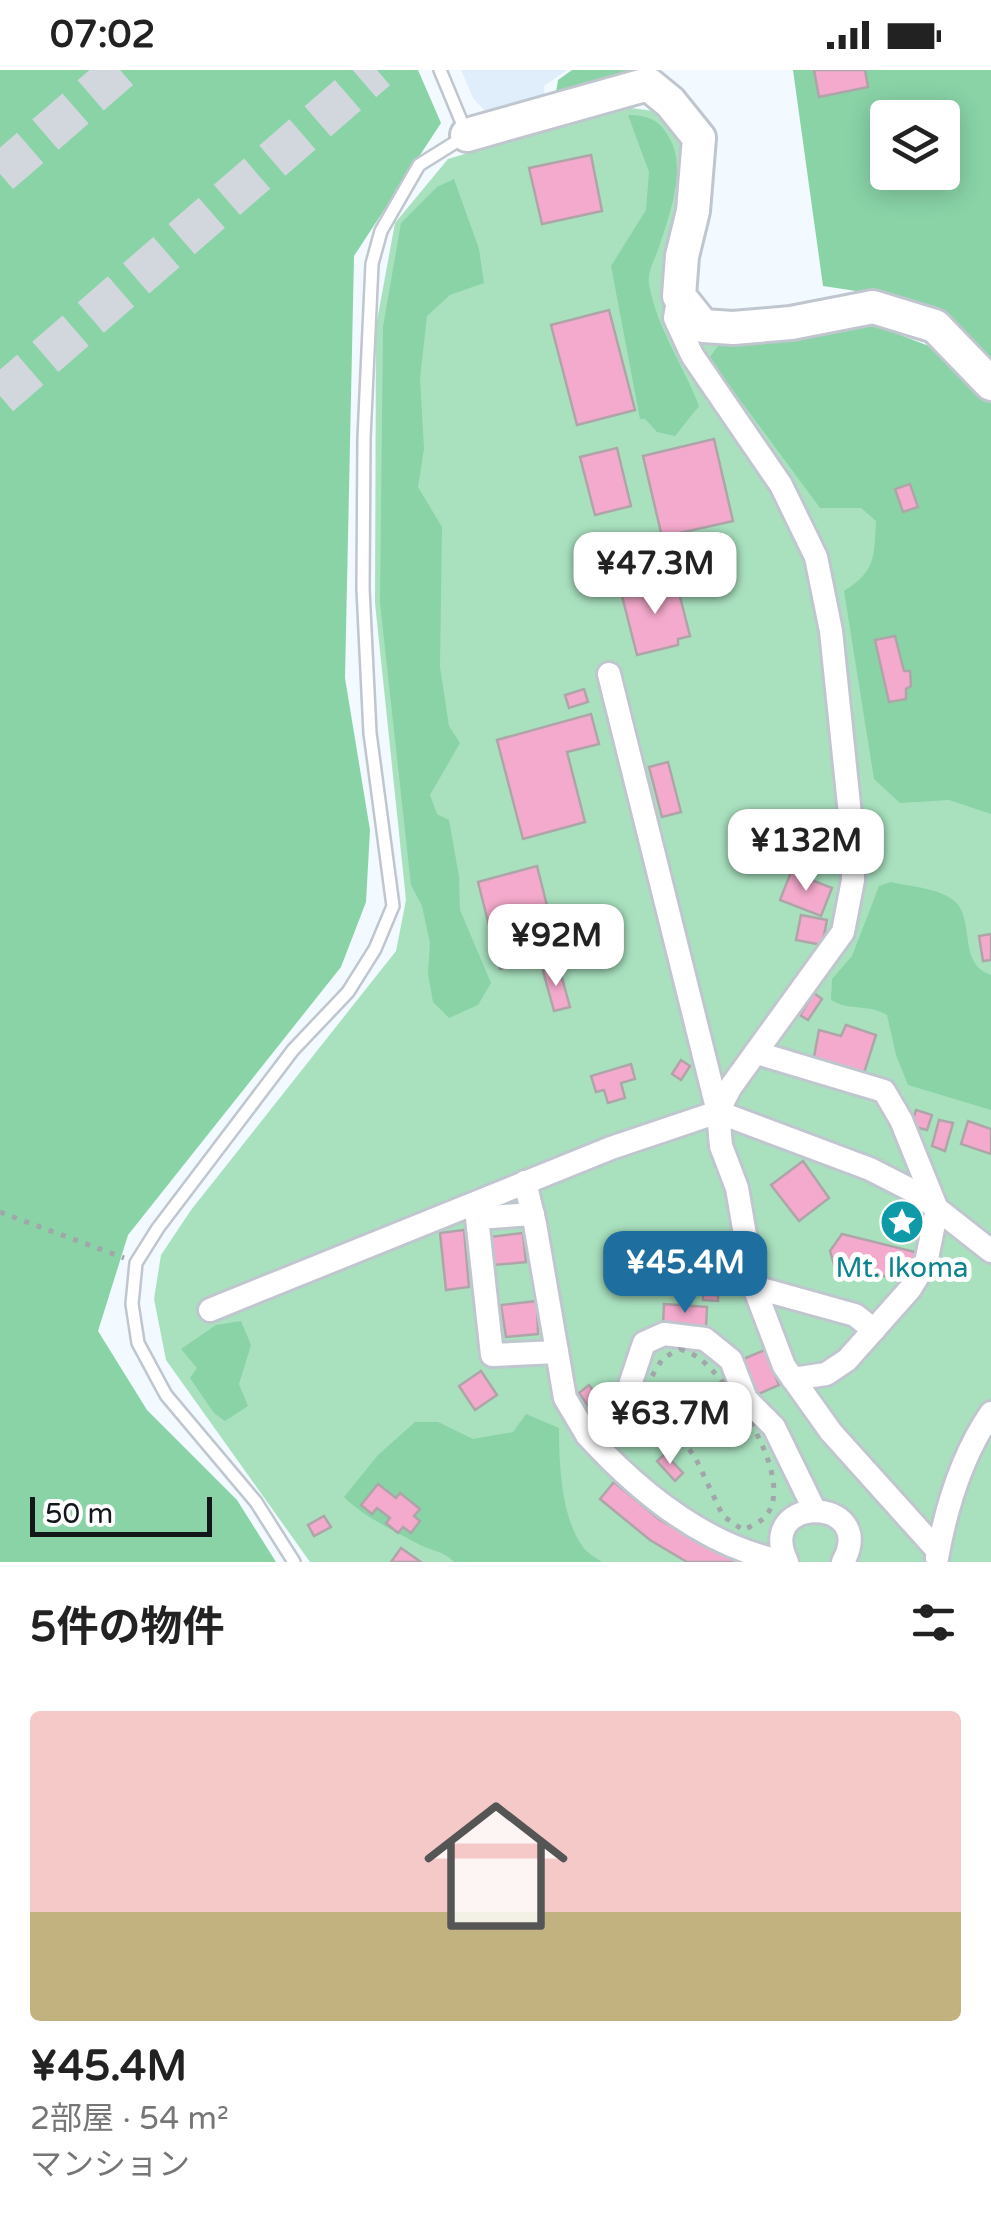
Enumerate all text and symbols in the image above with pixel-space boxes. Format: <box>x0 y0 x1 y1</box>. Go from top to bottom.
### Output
text: 07:02 <box>50 12 155 58</box>
map controls <box>870 100 960 190</box>
button: layers <box>870 100 960 190</box>
pin: ¥47.3M <box>574 532 736 617</box>
text: ¥47.3M <box>596 545 714 583</box>
pin: ¥132M <box>736 809 876 894</box>
text: ¥132M <box>750 822 862 860</box>
pin: ¥92M <box>497 904 615 989</box>
text: ¥92M <box>510 917 602 955</box>
place icon: Mt. Ikoma <box>879 1199 925 1245</box>
pin: ¥45.4M <box>604 1231 766 1316</box>
text: ¥45.4M <box>625 1244 745 1282</box>
place label: Mt. Ikoma <box>835 1251 969 1285</box>
pin: ¥63.7M <box>589 1382 751 1467</box>
text: ¥63.7M <box>610 1395 730 1433</box>
scale bar <box>30 1492 212 1536</box>
text: 50 m <box>45 1497 113 1531</box>
icon: filters <box>906 1595 961 1650</box>
text: 5件の物件 <box>30 1602 224 1653</box>
icon: home <box>406 1776 586 1956</box>
text: ¥45.4M <box>30 2041 187 2092</box>
text: 2部屋 · 54 m² <box>30 2100 229 2138</box>
text: マンション <box>30 2146 190 2184</box>

